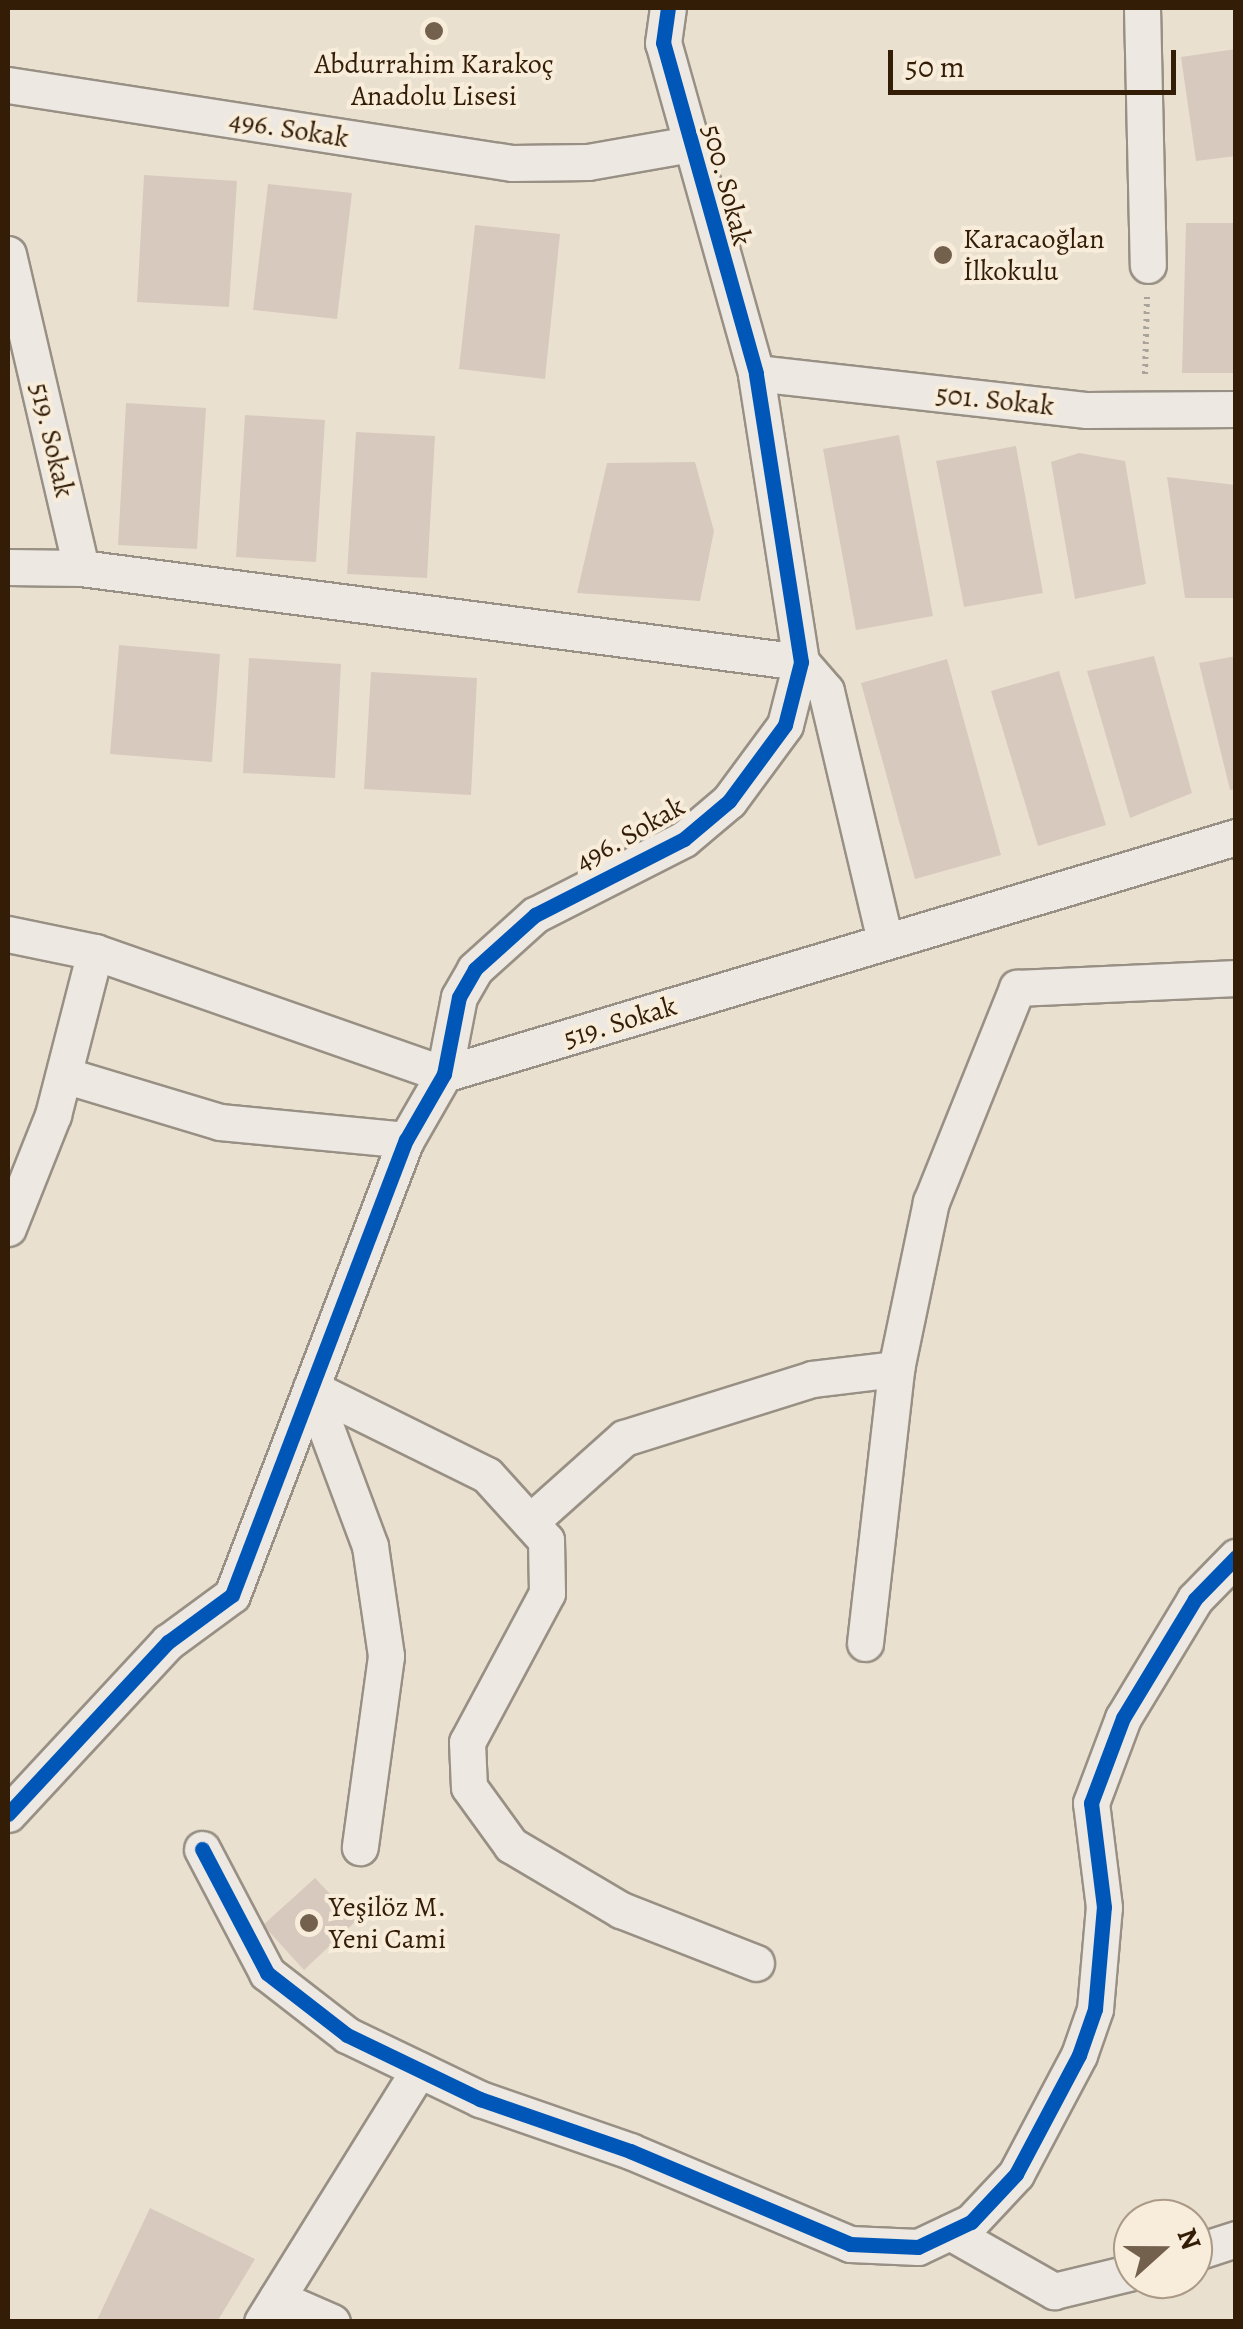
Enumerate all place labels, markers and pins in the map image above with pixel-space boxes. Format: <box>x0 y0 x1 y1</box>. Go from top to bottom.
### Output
marker: Abdurrahim Karakoç Anadolu Lisesi <box>423 20 445 42</box>
place label: Abdurrahim Karakoç Anadolu Lisesi <box>314 47 554 113</box>
place label: Karacaoğlan İlkokulu <box>963 222 1105 288</box>
marker: Karacaoğlan İlkokulu <box>932 244 954 266</box>
place label: Yeşilöz M. Yeni Cami <box>329 1890 446 1956</box>
marker: Yeşilöz M. Yeni Cami <box>298 1912 320 1934</box>

